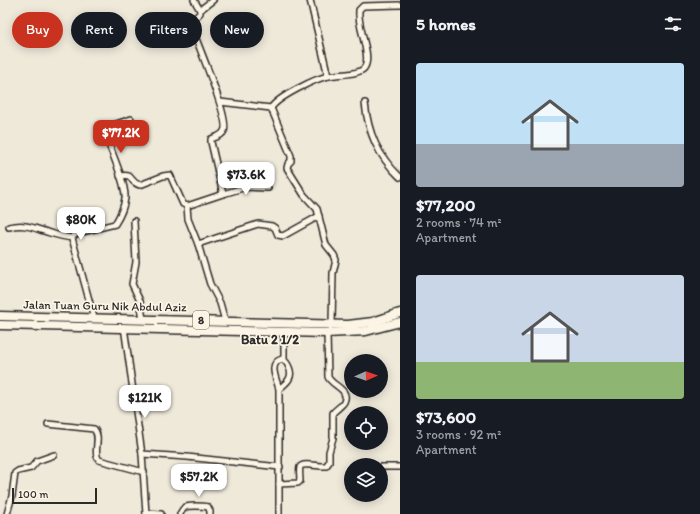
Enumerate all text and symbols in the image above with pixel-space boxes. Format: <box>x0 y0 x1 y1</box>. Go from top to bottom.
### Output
chip: Buy <box>12 12 63 48</box>
chip: Rent <box>71 12 127 48</box>
chip: Filters <box>135 12 202 48</box>
chip: New <box>210 12 264 48</box>
icon: filters <box>662 13 684 35</box>
text: 5 homes <box>416 14 476 34</box>
icon: home <box>514 89 586 161</box>
pin: $77.2K <box>88 120 154 154</box>
text: $77.2K <box>102 125 140 140</box>
pin: $73.6K <box>213 162 279 196</box>
text: $73.6K <box>227 167 265 182</box>
text: $77,200 <box>416 195 475 215</box>
pin: $80K <box>57 207 105 241</box>
text: $80K <box>66 212 96 227</box>
text: 2 rooms · 74 m² <box>416 215 502 230</box>
text: Apartment <box>416 230 477 245</box>
street label: Jalan Tuan Guru Nik Abdul Aziz <box>23 298 187 314</box>
icon: home <box>514 301 586 373</box>
road number: 8 <box>193 311 209 329</box>
district label: Batu 2 1/2 <box>241 332 299 347</box>
north arrow <box>344 354 388 398</box>
map controls <box>344 354 388 502</box>
pin: $121K <box>117 385 173 419</box>
text: $121K <box>128 390 162 405</box>
button: locate <box>344 406 388 450</box>
text: $73,600 <box>416 407 476 427</box>
text: 3 rooms · 92 m² <box>416 427 501 442</box>
text: Apartment <box>416 442 477 457</box>
button: layers <box>344 458 388 502</box>
pin: $57.2K <box>166 464 232 498</box>
text: $57.2K <box>180 469 218 484</box>
scale bar <box>12 486 97 505</box>
text: 100 m <box>18 488 48 501</box>

